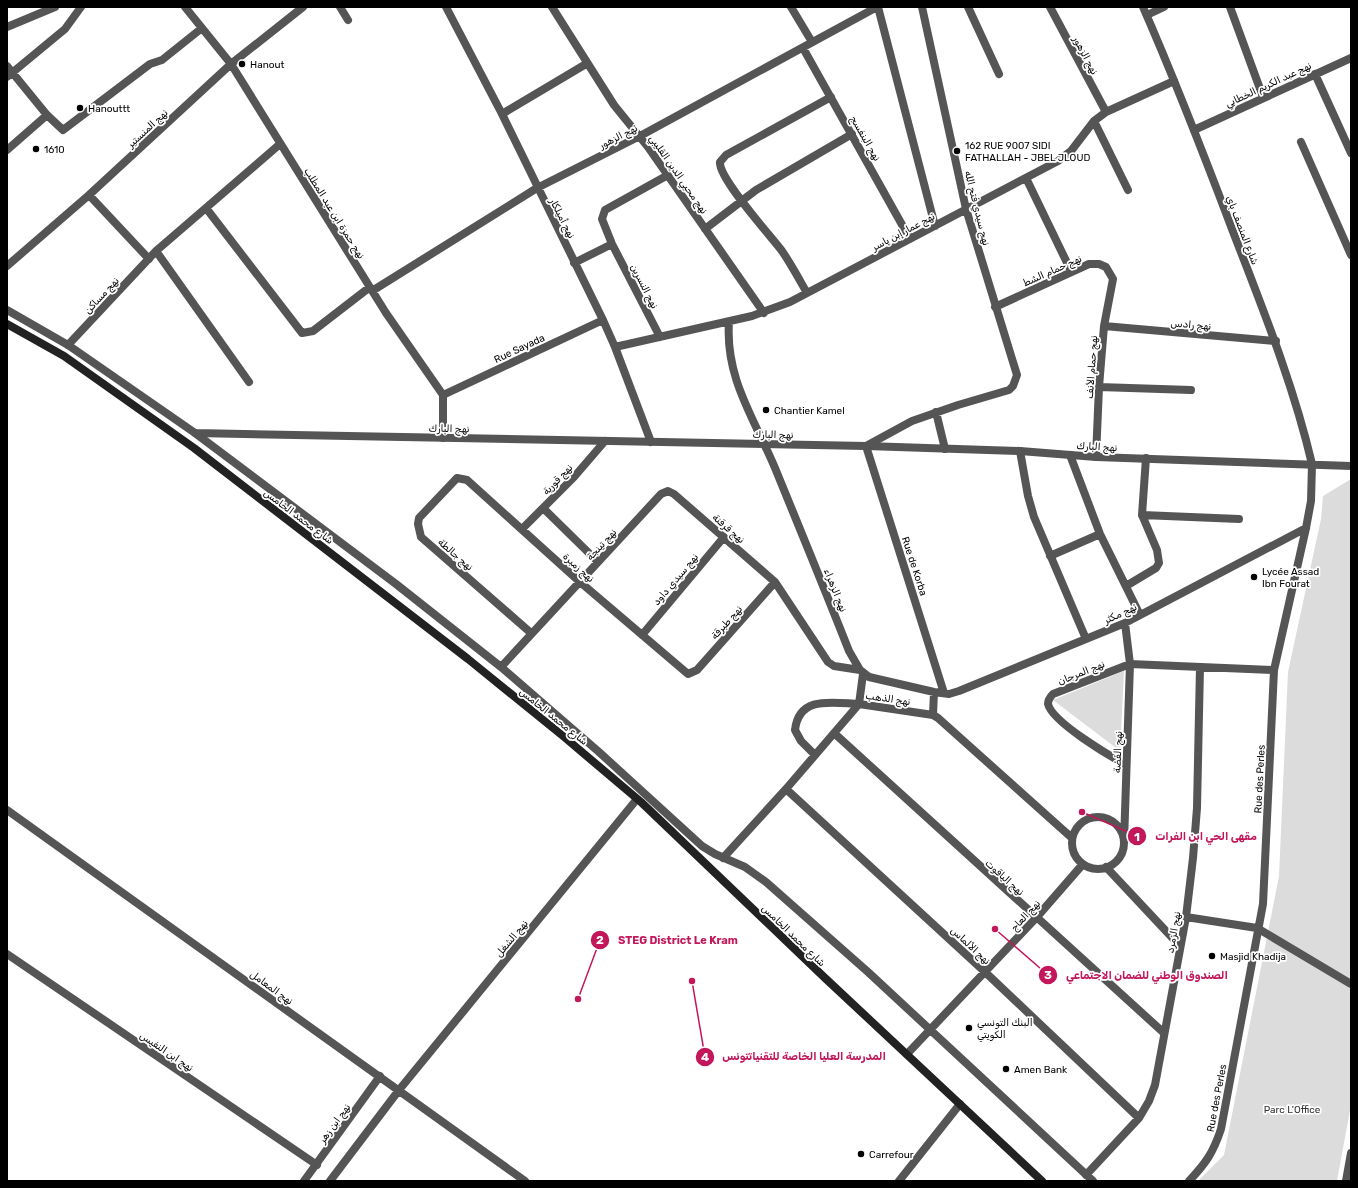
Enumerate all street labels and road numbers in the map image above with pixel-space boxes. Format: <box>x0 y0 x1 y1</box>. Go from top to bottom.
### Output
street label: نهج الزهور <box>1069 33 1100 77</box>
street label: نهج عبد الكريم الخطابي <box>1223 60 1314 112</box>
street label: نهج المنستير <box>124 107 171 152</box>
street label: نهج البنفسج <box>847 114 883 164</box>
street label: نهج الزهور <box>596 122 640 153</box>
street label: نهج محيي الدين القليبي <box>645 133 710 218</box>
street label: نهج حمزة ابن عبد المطلب <box>300 166 367 262</box>
street label: نهج سيدي فتح الله <box>961 170 992 247</box>
street label: شارع المنصف باي <box>1222 194 1261 267</box>
street label: نهج أميلكار <box>546 196 577 241</box>
street label: نهج عمار إبن ياسر <box>869 210 938 255</box>
street label: نهج حمام الشط <box>1021 253 1084 290</box>
street label: نهج النسرين <box>627 262 660 311</box>
street label: نهج مساكن <box>82 275 122 317</box>
street label: نهج رادس <box>1170 317 1212 334</box>
street label: Rue Sayada <box>492 332 547 366</box>
street label: نهج حمام الأنف <box>1084 335 1101 399</box>
street label: نهج البارك <box>428 423 470 436</box>
street label: نهج البارك <box>752 429 794 442</box>
street label: نهج البارك <box>1076 440 1118 455</box>
street label: نهج قورية <box>540 462 576 498</box>
street label: شارع محمد الخامس <box>261 487 336 548</box>
street label: نهج قرقنة <box>709 511 747 547</box>
street label: نهج تينجة <box>584 526 620 564</box>
street label: Rue de Korba <box>899 535 929 597</box>
street label: نهج جالطة <box>435 536 475 574</box>
street label: نهج زمبرة <box>560 551 596 586</box>
street label: نهج سيدي داود <box>651 551 702 609</box>
street label: نهج الزهراء <box>820 567 849 614</box>
street label: نهج مكثر <box>1101 601 1139 628</box>
street label: نهج طبرقة <box>708 603 746 643</box>
street label: نهج المرجان <box>1056 658 1107 689</box>
street label: شارع محمد الخامس <box>516 686 590 749</box>
street label: نهج الذهب <box>865 690 911 709</box>
street label: نهج الفضة <box>1111 731 1126 773</box>
street label: Rue des Perles <box>1252 744 1268 814</box>
street label: نهج الياقوت <box>982 857 1026 899</box>
street label: نهج العاج <box>1008 898 1044 934</box>
street label: شارع محمد الخامس <box>758 902 828 970</box>
street label: نهج الزمرد <box>1164 910 1185 954</box>
street label: نهج الشغل <box>493 918 532 960</box>
street label: نهج الألماس <box>947 924 993 968</box>
street label: نهج المعامل <box>247 968 295 1008</box>
street label: نهج ابن النفيس <box>137 1029 196 1075</box>
street label: Rue des Perles <box>1205 1063 1229 1133</box>
street label: نهج ابن زهر <box>316 1101 354 1147</box>

